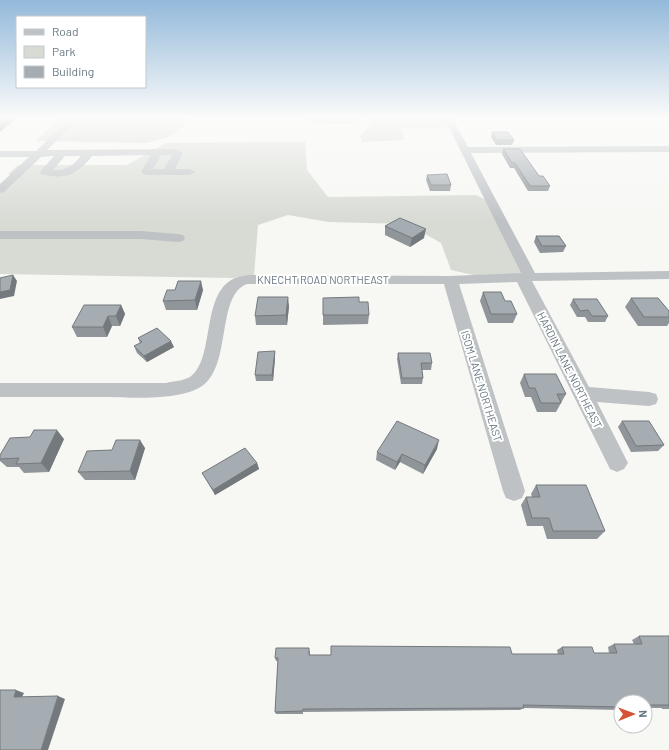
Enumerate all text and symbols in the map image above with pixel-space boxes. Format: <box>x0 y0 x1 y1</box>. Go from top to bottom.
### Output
legend <box>16 16 146 88</box>
text: Road <box>52 24 79 38</box>
text: Park <box>52 44 76 58</box>
text: Building <box>52 64 94 78</box>
street label: KNECHT ROAD NORTHEAST <box>257 273 389 286</box>
street label: HARDIN LANE NORTHEAST <box>535 309 605 431</box>
street label: ISOM LANE NORTHEAST <box>459 329 505 443</box>
north arrow <box>613 694 653 734</box>
text: N <box>637 710 650 718</box>

